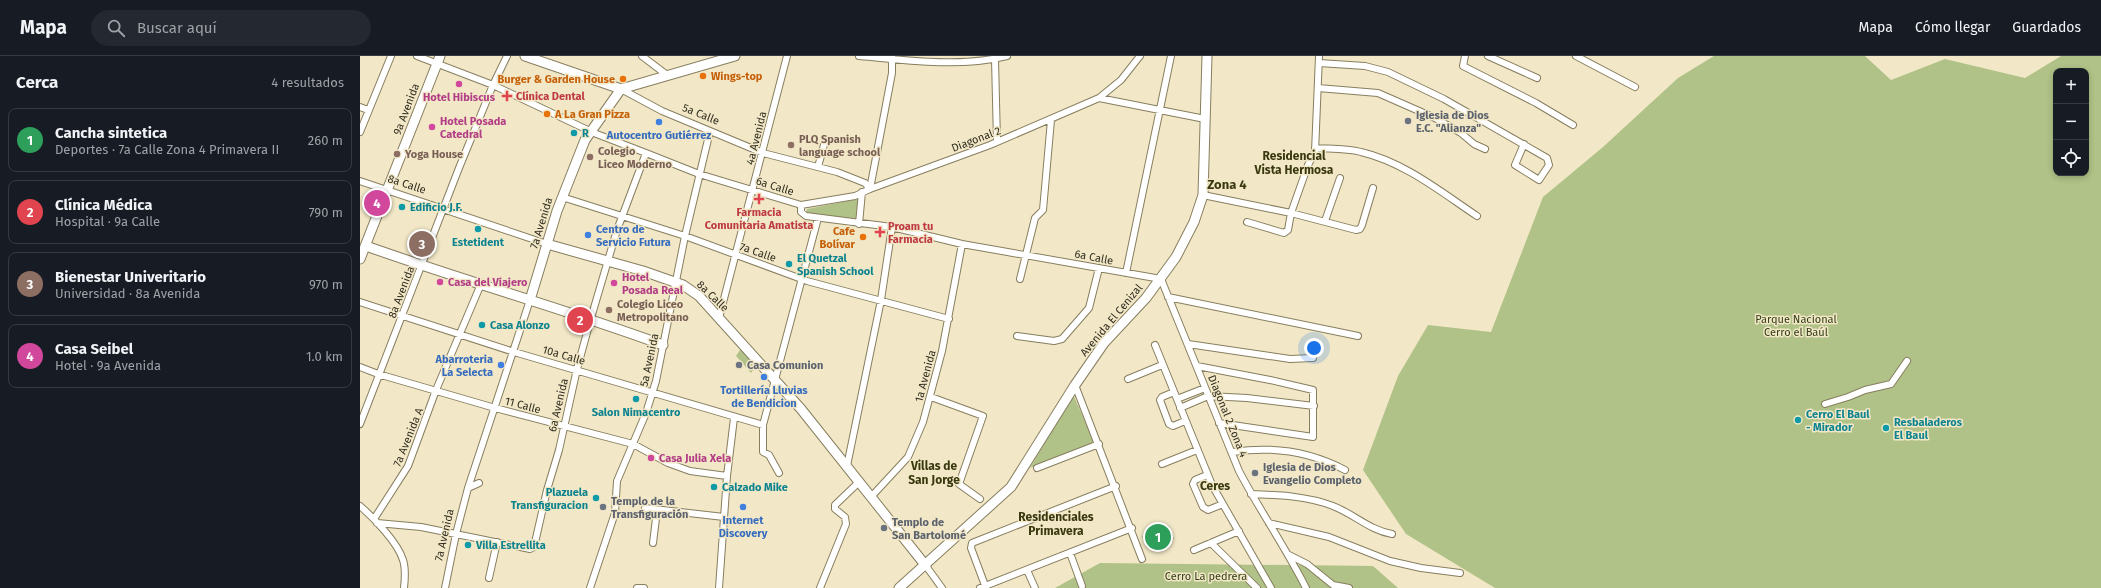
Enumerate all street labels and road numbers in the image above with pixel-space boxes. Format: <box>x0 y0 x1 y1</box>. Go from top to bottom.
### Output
street label: 9a Avenida <box>391 81 422 137</box>
street label: 5a Calle <box>680 101 721 128</box>
street label: 4a Avenida <box>744 110 769 166</box>
street label: Diagonal 2 <box>950 124 1003 155</box>
street label: 8a Calle <box>386 172 428 197</box>
street label: 6a Calle <box>754 175 795 198</box>
street label: 7a Avenida <box>527 196 555 251</box>
street label: 7a Calle <box>738 240 778 265</box>
street label: 6a Calle <box>1073 247 1114 268</box>
street label: 8a Avenida <box>386 264 417 320</box>
street label: 8a Calle <box>694 278 731 315</box>
street label: Avenida El Cenizal <box>1078 282 1145 359</box>
street label: 5a Avenida <box>637 332 661 388</box>
street label: 10a Calle <box>541 343 587 368</box>
street label: 1a Avenida <box>912 349 939 404</box>
street label: Diagonal 2 Zona 4 <box>1205 373 1250 460</box>
street label: 6a Avenida <box>546 377 571 433</box>
street label: 11 Calle <box>504 394 542 416</box>
street label: 7a Avenida A <box>391 405 426 469</box>
street label: 7a Avenida <box>432 508 457 563</box>

